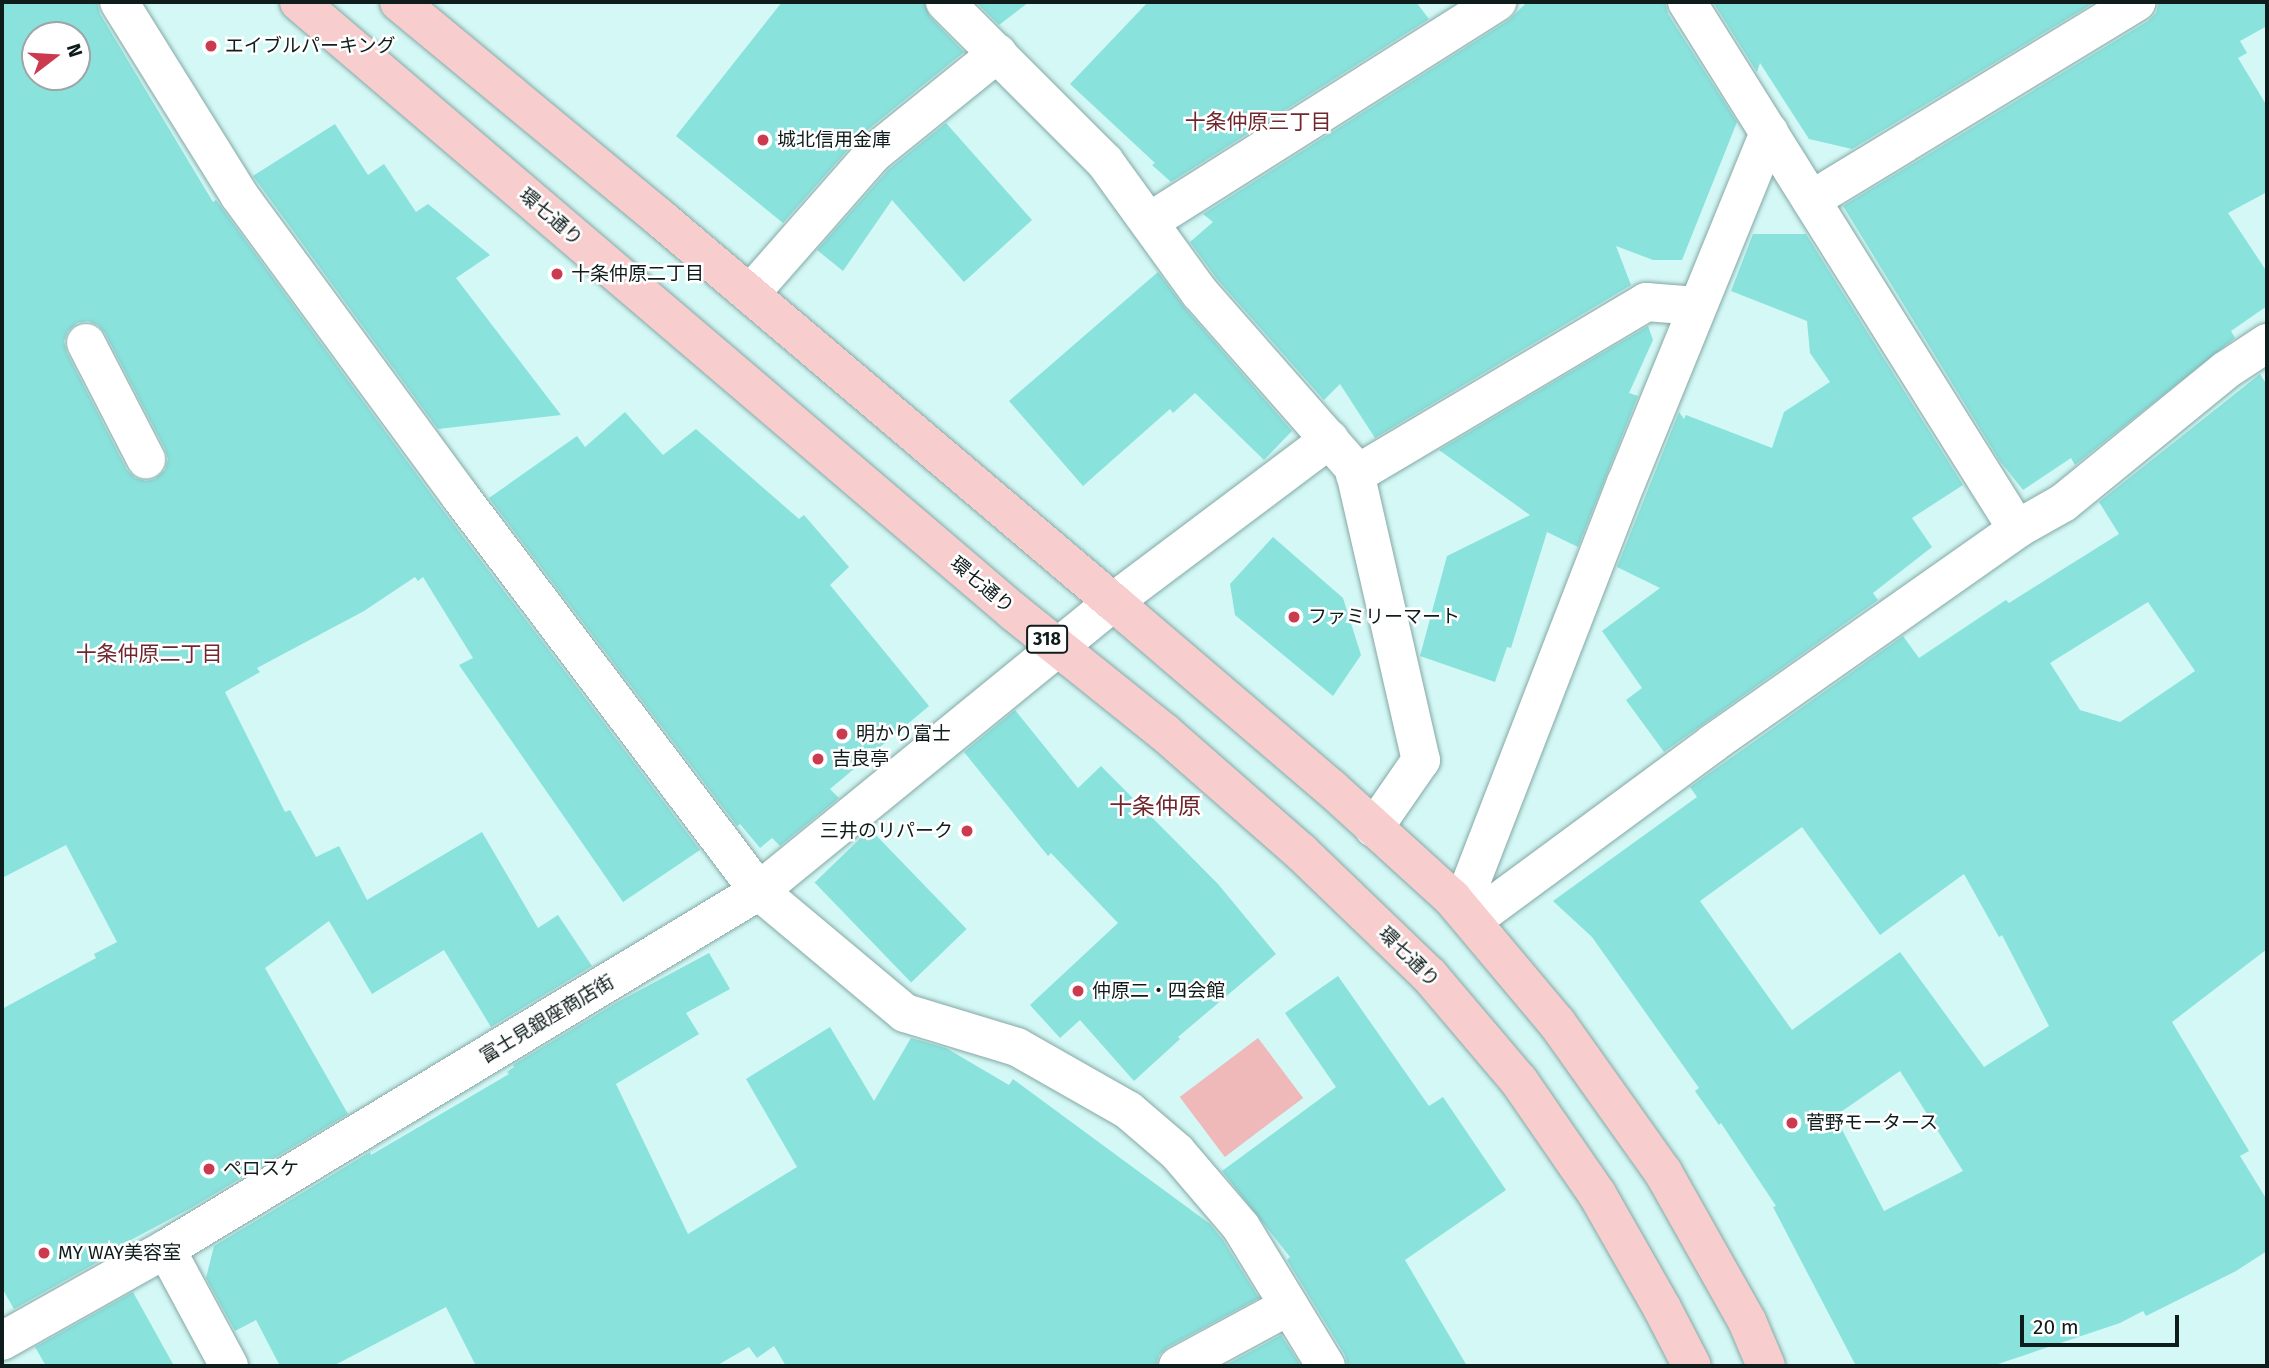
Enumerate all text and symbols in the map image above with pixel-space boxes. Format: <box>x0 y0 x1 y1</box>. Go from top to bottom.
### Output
north arrow <box>21 21 91 91</box>
place label: エイブルパーキング <box>225 35 396 57</box>
marker: エイブルパーキング <box>203 38 219 54</box>
text: N <box>62 41 87 60</box>
district label: 十条仲原三丁目 <box>1185 109 1331 135</box>
place label: 城北信用金庫 <box>777 129 891 151</box>
marker: 城北信用金庫 <box>755 132 771 148</box>
street label: 環七通り <box>515 183 587 251</box>
place label: 十条仲原二丁目 <box>571 263 704 285</box>
marker: 十条仲原二丁目 <box>549 266 565 282</box>
street label: 環七通り <box>946 552 1018 618</box>
place label: ファミリーマート <box>1308 606 1460 628</box>
marker: ファミリーマート <box>1286 609 1302 625</box>
road number: 318 <box>1026 624 1068 654</box>
district label: 十条仲原二丁目 <box>76 641 222 667</box>
place label: 明かり富士 <box>856 723 951 745</box>
marker: 明かり富士 <box>834 726 850 742</box>
place label: 吉良亭 <box>832 748 889 770</box>
marker: 吉良亭 <box>810 751 826 767</box>
district label: 十条仲原 <box>1109 792 1201 820</box>
place label: 三井のリパーク <box>820 820 953 842</box>
marker: 三井のリパーク <box>959 823 975 839</box>
street label: 環七通り <box>1374 922 1444 992</box>
street label: 富士見銀座商店街 <box>476 970 618 1068</box>
place label: 仲原二・四会館 <box>1092 980 1225 1002</box>
marker: 仲原二・四会館 <box>1070 983 1086 999</box>
place label: 菅野モータース <box>1806 1112 1939 1134</box>
marker: 菅野モータース <box>1784 1115 1800 1131</box>
place label: ペロスケ <box>223 1158 299 1180</box>
marker: ペロスケ <box>201 1161 217 1177</box>
place label: MY WAY美容室 <box>58 1242 181 1264</box>
marker: MY WAY美容室 <box>36 1245 52 1261</box>
scale bar <box>2024 1302 2183 1346</box>
text: 20 m <box>2033 1314 2079 1340</box>

